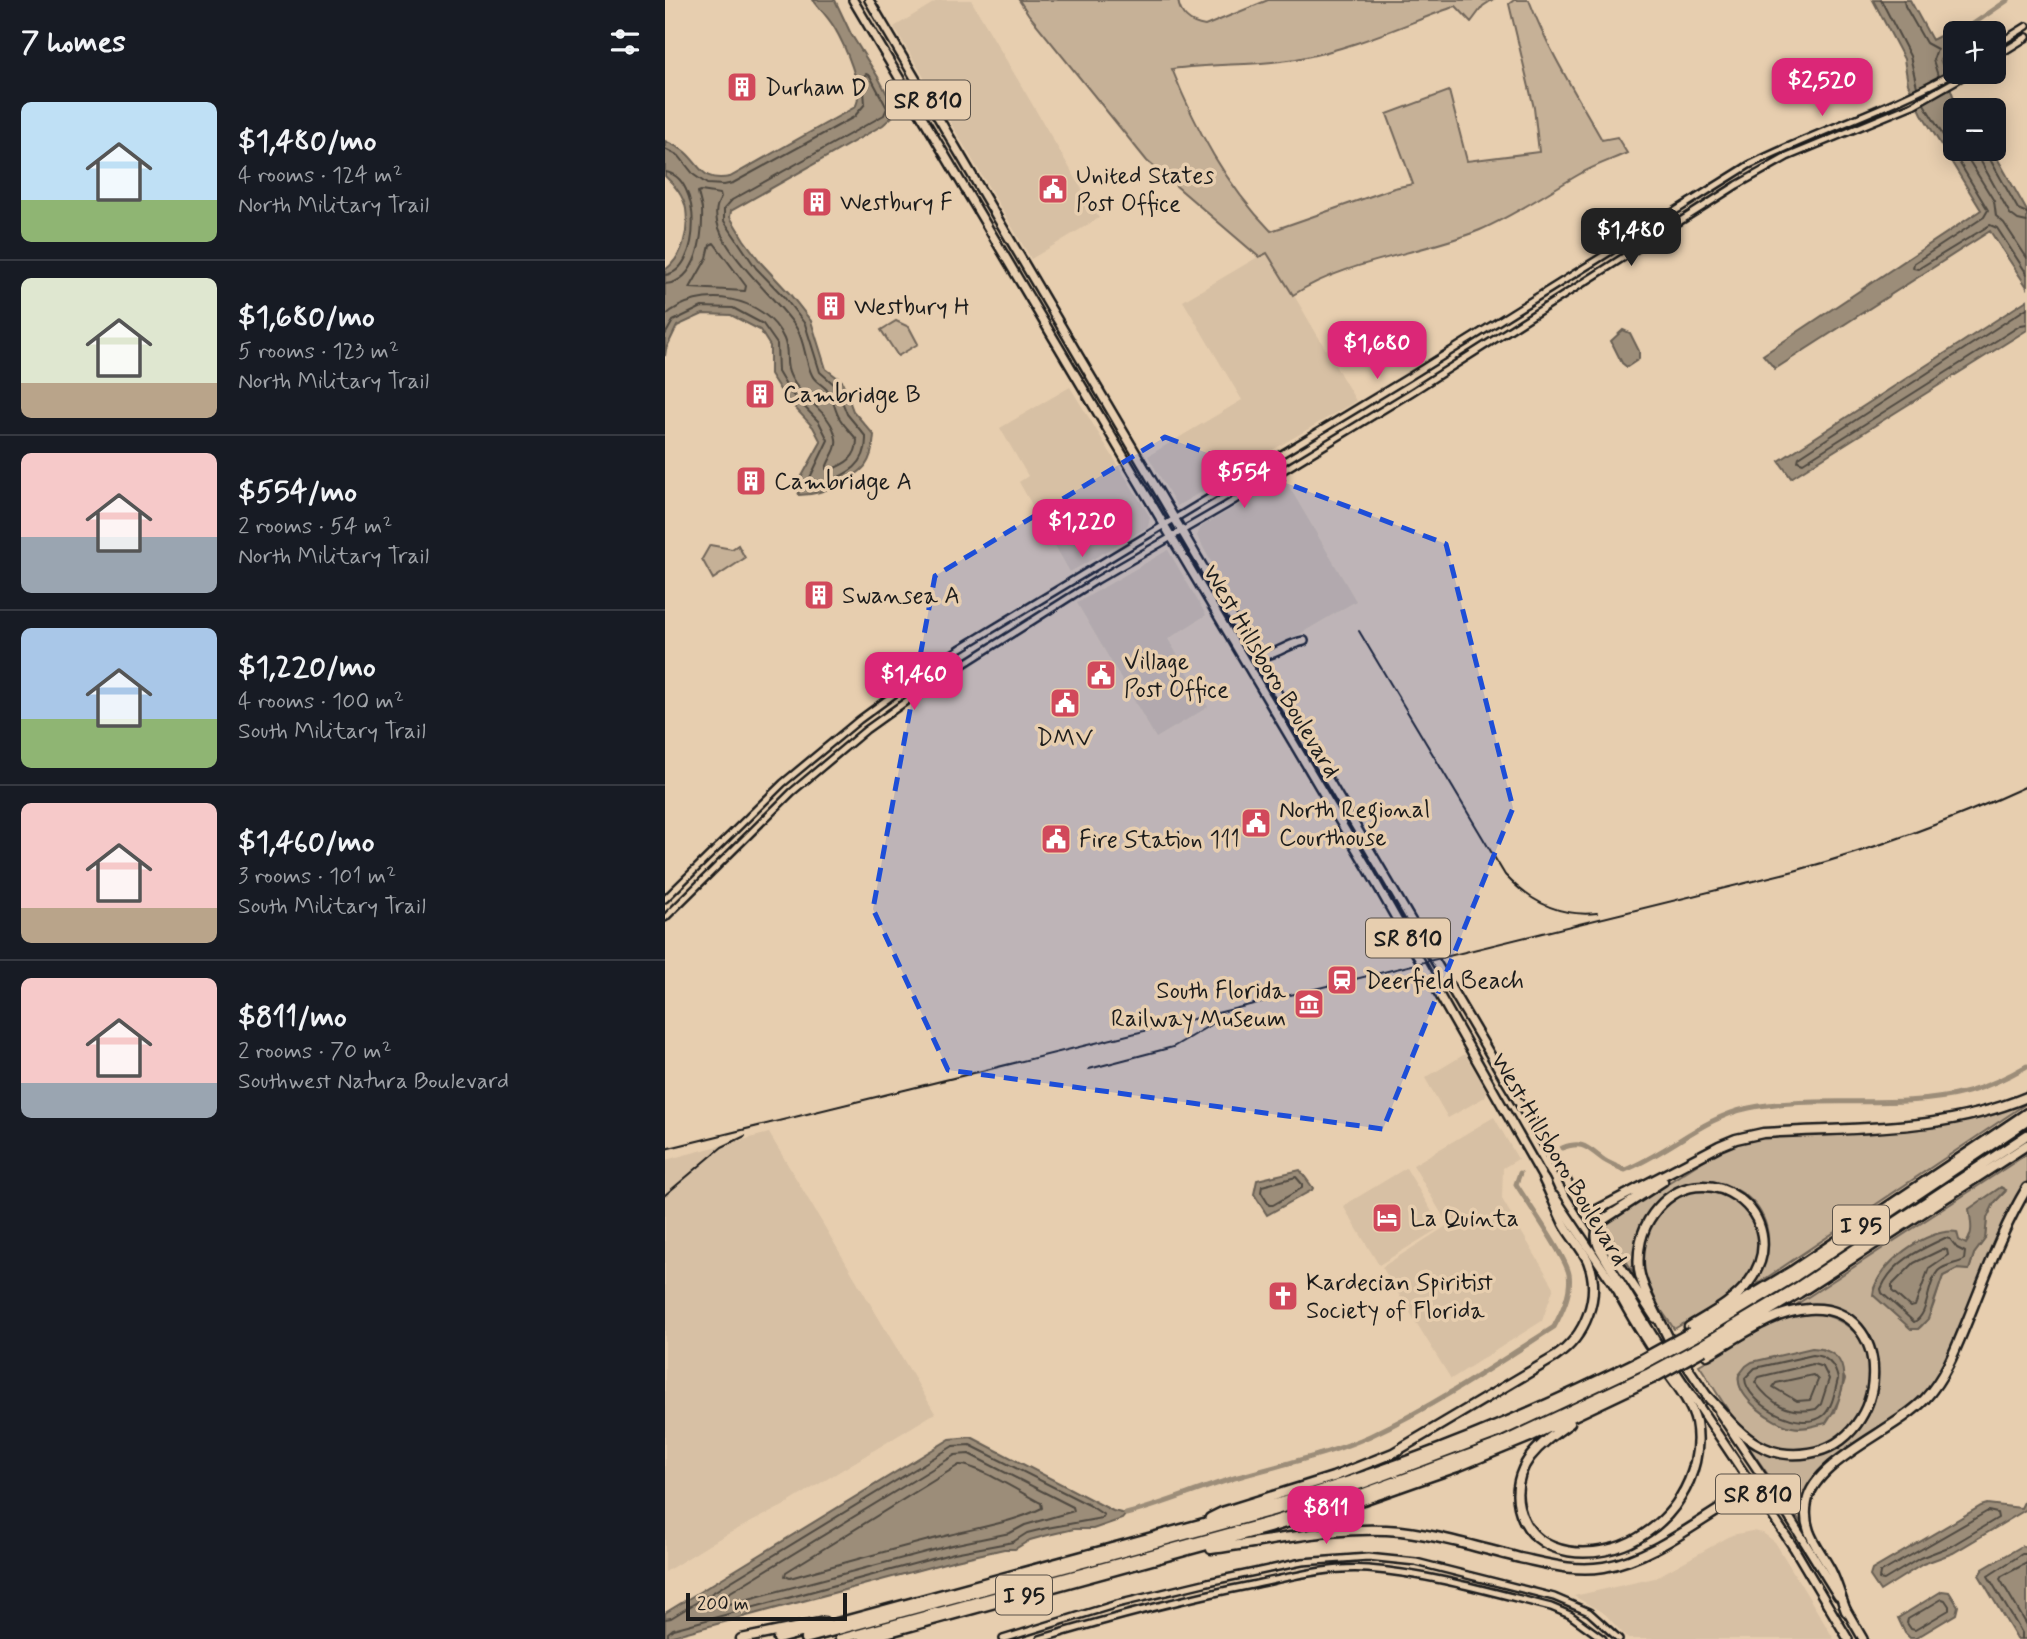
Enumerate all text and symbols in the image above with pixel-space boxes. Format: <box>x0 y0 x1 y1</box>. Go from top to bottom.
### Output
map controls <box>1943 21 2006 161</box>
button: + <box>1943 21 2006 84</box>
text: 7 homes <box>21 23 126 62</box>
icon: filters <box>606 23 644 61</box>
pin: $2,520 <box>1765 58 1879 118</box>
text: $2,520 <box>1788 66 1856 96</box>
building icon: Durham D <box>725 70 759 104</box>
place label: Durham D <box>765 73 867 104</box>
road number: SR 810 <box>886 80 970 120</box>
button: − <box>1943 98 2006 161</box>
text: $1,480/mo <box>238 122 377 161</box>
icon: home <box>77 130 161 214</box>
text: 4 rooms · 124 m² <box>238 161 403 191</box>
place label: United States Post Office <box>1076 161 1214 220</box>
public building icon: United States Post Office <box>1036 172 1070 206</box>
building icon: Westbury F <box>800 185 834 219</box>
place label: Westbury F <box>840 188 953 219</box>
text: North Military Trail <box>238 191 429 221</box>
pin: $1,480 <box>1574 208 1688 268</box>
text: $1,480 <box>1597 216 1665 246</box>
building icon: Westbury H <box>814 289 848 323</box>
place label: Westbury H <box>854 292 970 323</box>
text: $1,680/mo <box>238 298 375 337</box>
icon: home <box>77 306 161 390</box>
pin: $1,680 <box>1320 322 1434 381</box>
text: $1,680 <box>1344 329 1410 359</box>
text: 5 rooms · 123 m² <box>238 337 399 367</box>
text: North Military Trail <box>238 367 429 397</box>
building icon: Cambridge B <box>743 377 777 411</box>
place label: Cambridge B <box>783 380 921 413</box>
pin: $554 <box>1203 450 1285 510</box>
text: $554 <box>1217 458 1271 488</box>
building icon: Cambridge A <box>734 464 768 498</box>
place label: Cambridge A <box>774 467 912 500</box>
text: $554/mo <box>238 473 357 512</box>
icon: home <box>77 481 161 565</box>
pin: $1,220 <box>1025 500 1139 559</box>
text: $1,220 <box>1048 507 1116 537</box>
text: 2 rooms · 54 m² <box>238 512 392 542</box>
text: North Military Trail <box>238 542 429 572</box>
street label: West Hillsboro Boulevard <box>1195 560 1347 784</box>
building icon: Swansea A <box>802 578 836 612</box>
place label: Swansea A <box>842 581 960 612</box>
place label: Village Post Office <box>1124 647 1229 706</box>
text: $1,220/mo <box>238 648 376 687</box>
pin: $1,460 <box>857 652 971 712</box>
icon: home <box>77 656 161 740</box>
public building icon: Village Post Office <box>1084 658 1118 692</box>
text: $1,460 <box>881 660 947 690</box>
public building icon: DMV <box>1048 686 1082 720</box>
text: 4 rooms · 100 m² <box>238 687 404 717</box>
text: South Military Trail <box>238 717 426 747</box>
place label: DMV <box>1036 723 1094 754</box>
place label: North Regional Courthouse <box>1279 795 1430 854</box>
public building icon: North Regional Courthouse <box>1239 806 1273 840</box>
public building icon: Fire Station 111 <box>1039 822 1073 856</box>
text: $1,460/mo <box>238 823 374 862</box>
place label: Fire Station 111 <box>1079 825 1240 856</box>
icon: home <box>77 831 161 915</box>
text: 3 rooms · 101 m² <box>238 862 396 892</box>
text: South Military Trail <box>238 892 426 922</box>
road number: SR 810 <box>1366 918 1450 958</box>
station icon: Deerfield Beach <box>1325 963 1359 997</box>
place label: Deerfield Beach <box>1365 966 1524 997</box>
place label: South Florida Railway Museum <box>1111 976 1287 1035</box>
museum icon: South Florida Railway Museum <box>1292 987 1326 1021</box>
text: $811/mo <box>238 998 347 1037</box>
icon: home <box>77 1006 161 1090</box>
text: 2 rooms · 70 m² <box>238 1037 392 1067</box>
street label: West Hillsboro Boulevard <box>1483 1048 1635 1272</box>
text: Southwest Natura Boulevard <box>238 1067 509 1097</box>
hotel icon: La Quinta <box>1370 1201 1404 1235</box>
place label: La Quinta <box>1410 1204 1519 1235</box>
road number: I 95 <box>1833 1206 1889 1244</box>
place label: Kardecian Spiritist Society of Florida <box>1306 1268 1493 1327</box>
church icon: Kardecian Spiritist Society of Florida <box>1266 1279 1300 1313</box>
road number: SR 810 <box>1716 1474 1800 1513</box>
pin: $811 <box>1285 1486 1367 1546</box>
text: $811 <box>1303 1494 1349 1524</box>
road number: I 95 <box>996 1576 1052 1614</box>
scale bar <box>686 1590 847 1622</box>
text: 200 m <box>697 1592 749 1617</box>

